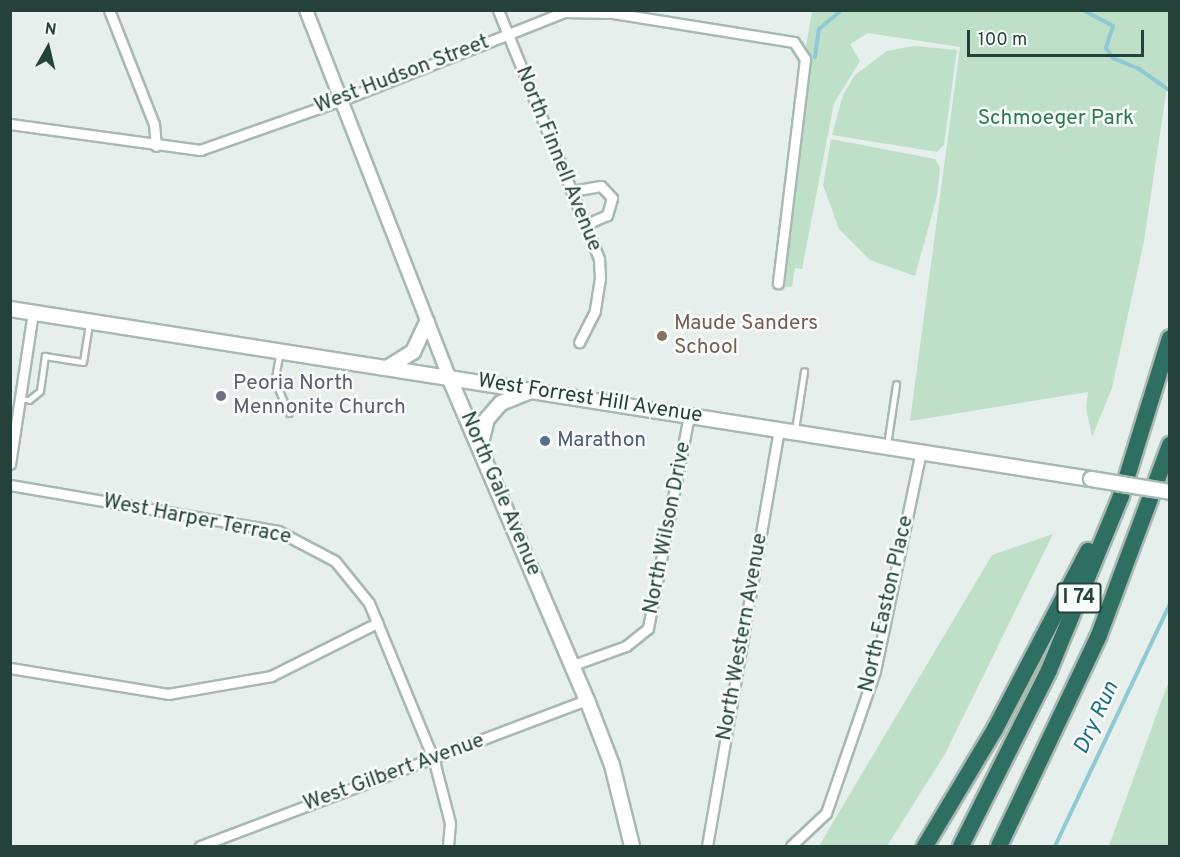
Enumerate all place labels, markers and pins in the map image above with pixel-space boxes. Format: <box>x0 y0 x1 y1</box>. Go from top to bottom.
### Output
place label: Maude Sanders School <box>674 311 818 361</box>
marker: Maude Sanders School <box>655 329 669 343</box>
place label: Peoria North Mennonite Church <box>233 371 406 421</box>
marker: Peoria North Mennonite Church <box>214 389 228 403</box>
place label: Marathon <box>557 428 646 454</box>
marker: Marathon <box>538 434 552 448</box>

